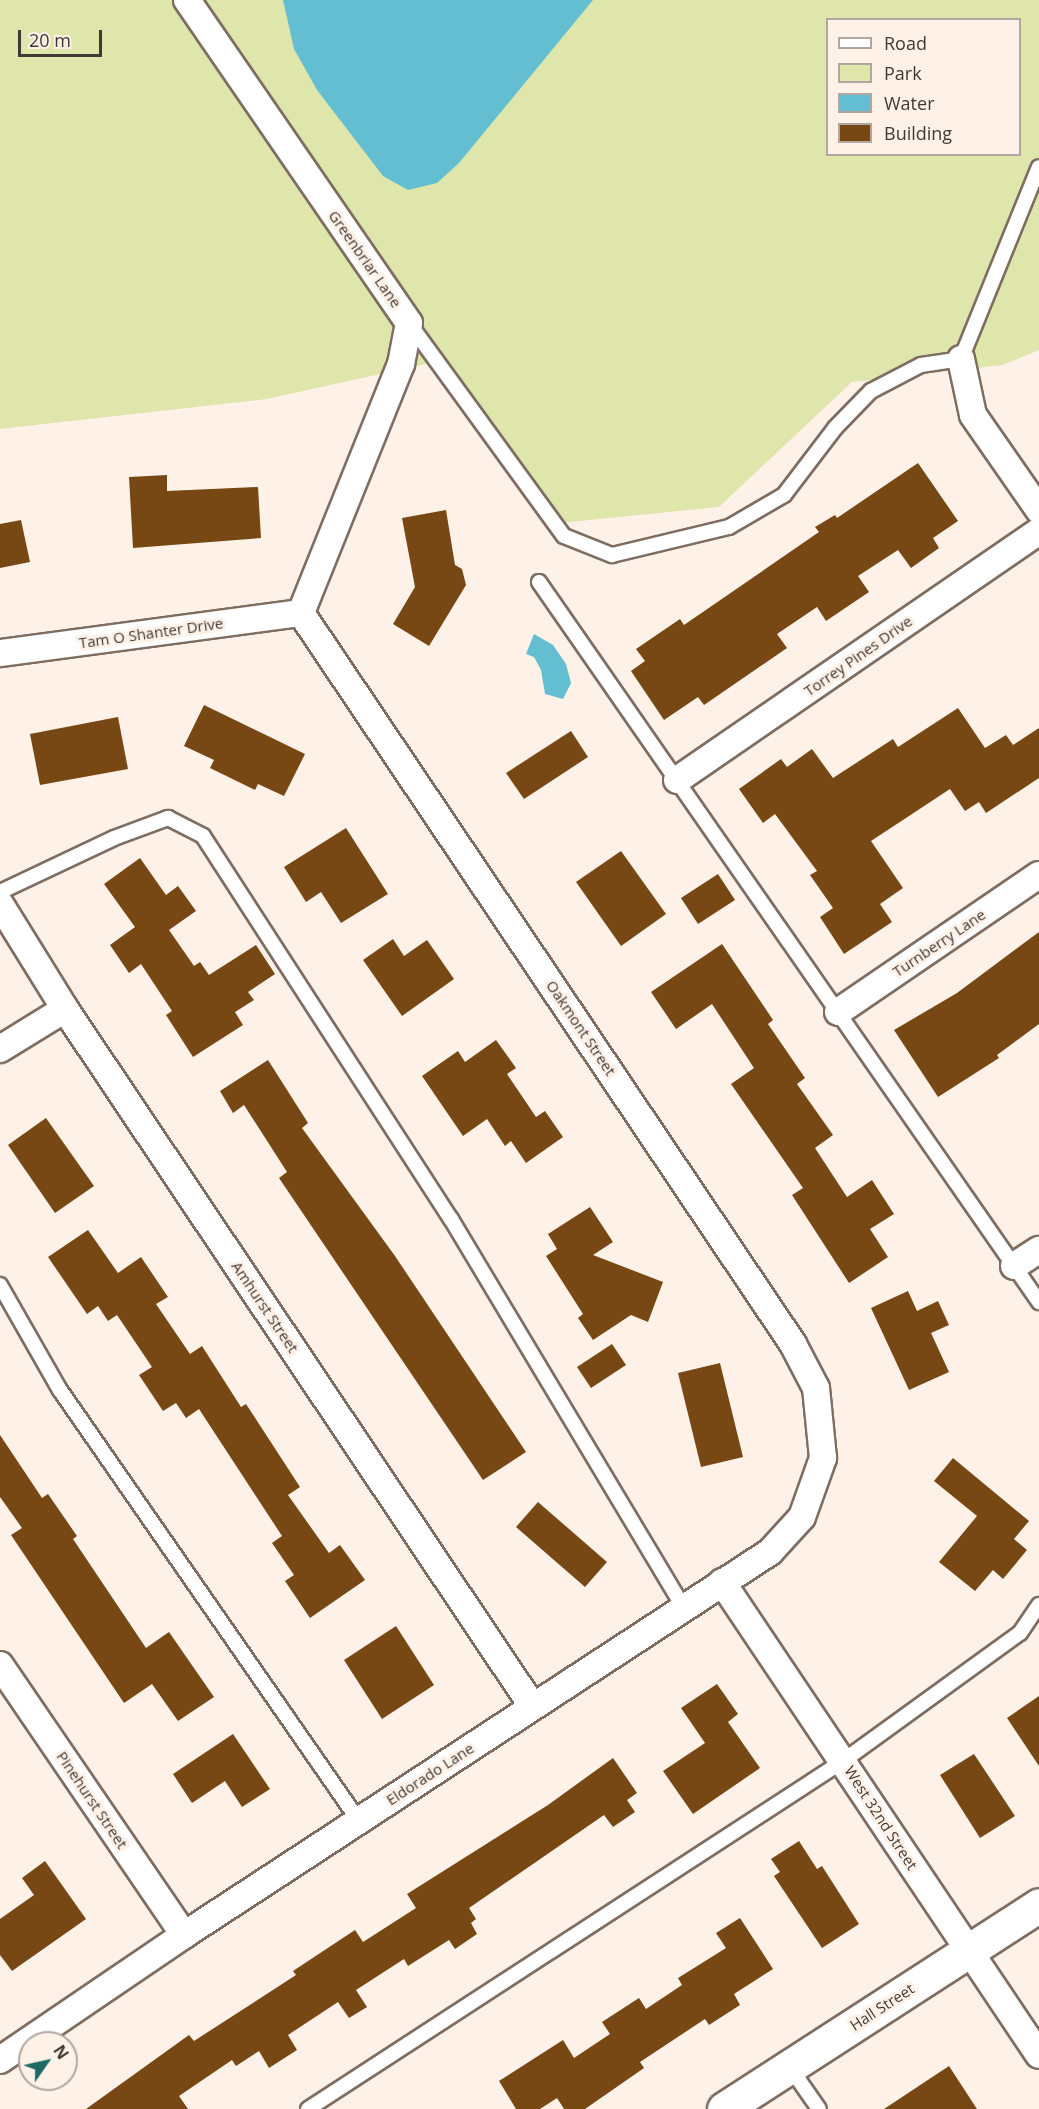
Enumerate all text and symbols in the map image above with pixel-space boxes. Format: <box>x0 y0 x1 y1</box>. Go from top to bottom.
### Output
scale bar <box>21 18 105 56</box>
legend <box>826 18 1021 156</box>
text: 20 m <box>29 28 71 52</box>
text: Road <box>884 31 927 55</box>
text: Park <box>884 61 922 85</box>
text: Water <box>884 91 935 115</box>
text: Building <box>884 121 952 145</box>
street label: Greenbriar Lane <box>325 207 405 311</box>
street label: Torrey Pines Drive <box>801 612 915 700</box>
street label: Tam O Shanter Drive <box>78 614 224 652</box>
street label: Turnberry Lane <box>889 905 989 981</box>
street label: Oakmont Street <box>542 977 620 1079</box>
street label: Amhurst Street <box>228 1258 302 1356</box>
street label: Eldorado Lane <box>383 1739 477 1809</box>
street label: Pinehurst Street <box>53 1748 131 1852</box>
street label: West 32nd Street <box>841 1763 921 1873</box>
street label: Hall Street <box>847 1980 917 2034</box>
north arrow <box>18 2031 78 2091</box>
text: N <box>49 2041 74 2064</box>

